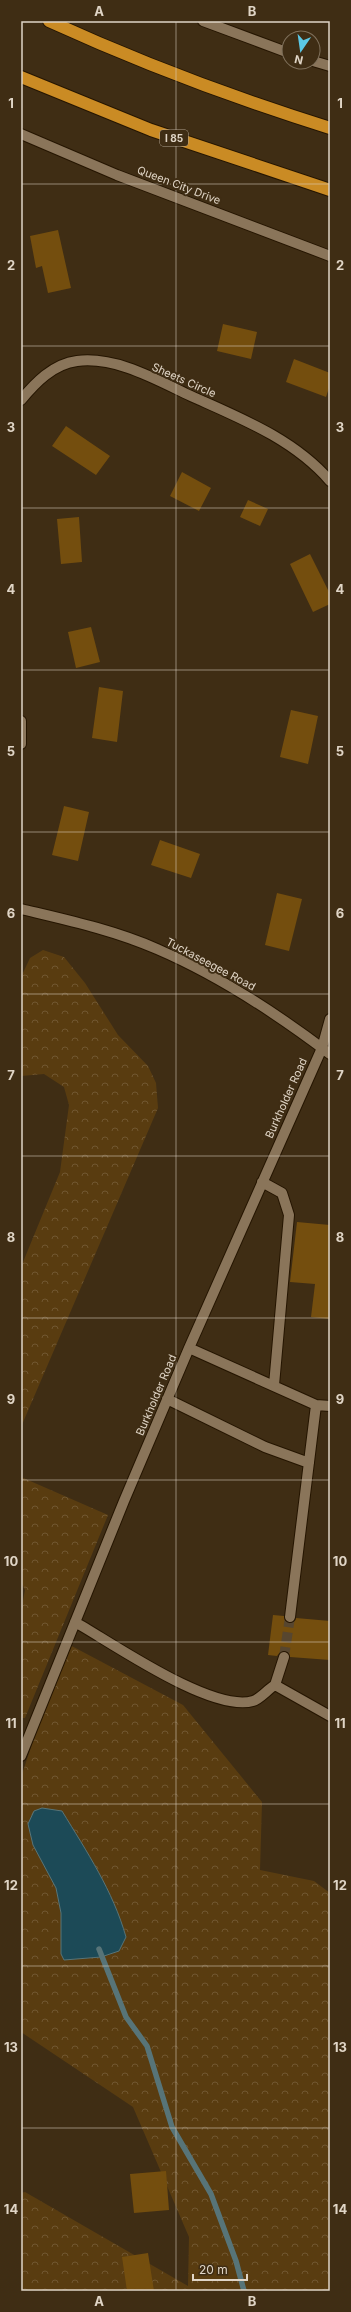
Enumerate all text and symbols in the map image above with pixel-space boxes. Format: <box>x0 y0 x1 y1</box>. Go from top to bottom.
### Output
text: A <box>94 3 104 19</box>
text: B <box>248 3 257 19</box>
north arrow <box>281 30 321 70</box>
text: N <box>293 52 304 68</box>
text: 1 <box>8 95 14 111</box>
text: 1 <box>337 95 343 111</box>
road number: I 85 <box>160 130 188 146</box>
street label: Queen City Drive <box>135 163 223 207</box>
text: 2 <box>7 257 15 273</box>
text: 2 <box>336 257 344 273</box>
street label: Sheets Circle <box>150 360 218 400</box>
text: 3 <box>7 419 15 435</box>
text: 3 <box>336 419 344 435</box>
text: 4 <box>7 581 16 597</box>
text: 4 <box>336 581 345 597</box>
text: 5 <box>7 743 15 759</box>
text: 5 <box>336 743 344 759</box>
text: 6 <box>7 905 15 921</box>
text: 6 <box>336 905 344 921</box>
street label: Tuckaseegee Road <box>164 935 258 993</box>
street label: Burkholder Road <box>262 1056 310 1140</box>
text: 7 <box>7 1067 15 1083</box>
text: 7 <box>336 1067 344 1083</box>
text: 8 <box>7 1229 15 1245</box>
text: 8 <box>336 1229 344 1245</box>
street label: Burkholder Road <box>133 1352 179 1438</box>
text: 9 <box>7 1391 15 1407</box>
text: 9 <box>336 1391 344 1407</box>
text: 10 <box>4 1553 18 1569</box>
text: 10 <box>333 1553 347 1569</box>
text: 11 <box>5 1715 17 1731</box>
text: 11 <box>334 1715 346 1731</box>
text: 12 <box>4 1877 18 1893</box>
text: 12 <box>333 1877 347 1893</box>
text: 13 <box>4 2039 18 2055</box>
text: 13 <box>333 2039 347 2055</box>
text: 14 <box>4 2201 18 2217</box>
text: 14 <box>333 2201 347 2217</box>
scale bar <box>193 2256 247 2282</box>
text: 20 m <box>199 2262 228 2277</box>
text: A <box>94 2293 104 2309</box>
text: B <box>248 2293 257 2309</box>

